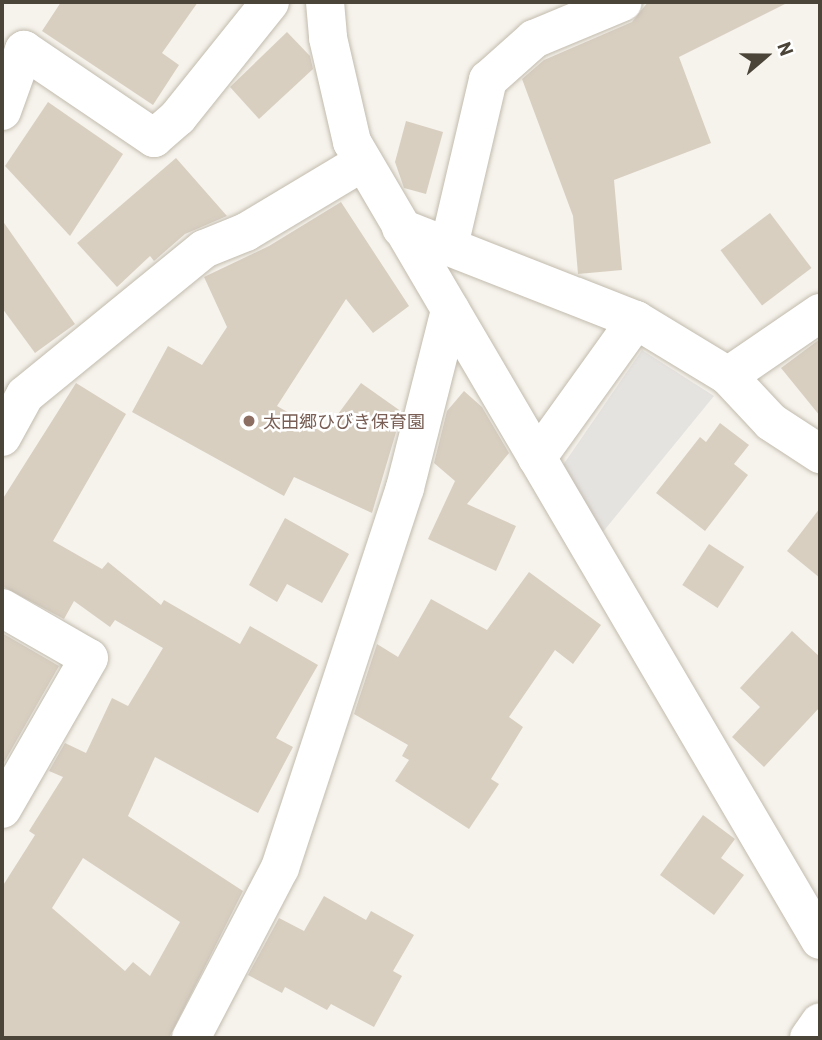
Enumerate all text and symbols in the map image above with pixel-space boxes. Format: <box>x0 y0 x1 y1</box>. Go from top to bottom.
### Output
north arrow <box>731 21 801 91</box>
text: N <box>773 39 799 59</box>
place label: 太田郷ひびき保育園 <box>263 410 425 432</box>
marker: 太田郷ひびき保育園 <box>241 413 257 429</box>

